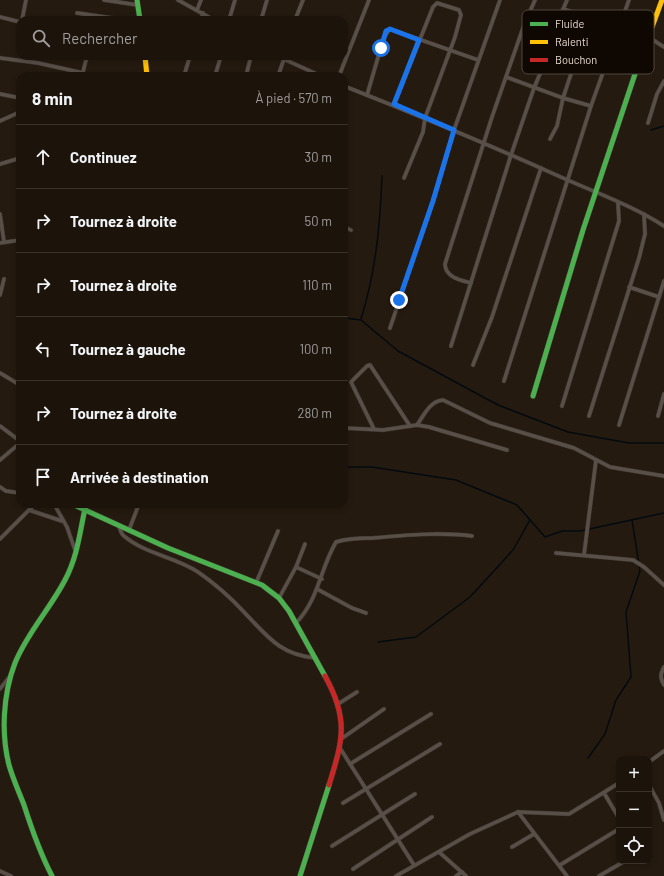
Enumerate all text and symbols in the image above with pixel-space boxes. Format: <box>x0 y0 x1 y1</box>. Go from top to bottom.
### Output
legend <box>522 10 654 74</box>
search box <box>16 16 348 60</box>
text: Fluide <box>555 17 584 30</box>
icon: search <box>30 27 52 49</box>
text: Rechercher <box>62 29 138 47</box>
text: Ralenti <box>555 35 589 48</box>
route start <box>372 39 390 57</box>
text: Bouchon <box>555 53 597 66</box>
text: 8 min <box>32 88 72 108</box>
text: À pied · 570 m <box>256 90 332 106</box>
icon: ahead <box>32 146 54 168</box>
text: Continuez <box>70 148 137 166</box>
text: 30 m <box>305 149 332 165</box>
icon: right <box>32 210 54 232</box>
text: Tournez à droite <box>70 212 177 230</box>
text: 50 m <box>305 213 332 229</box>
icon: right <box>32 274 54 296</box>
text: Tournez à droite <box>70 276 177 294</box>
text: 110 m <box>302 277 332 293</box>
route end <box>390 291 408 309</box>
icon: left <box>32 338 54 360</box>
text: Tournez à gauche <box>70 340 186 358</box>
text: 100 m <box>299 341 332 357</box>
icon: right <box>32 402 54 424</box>
text: Tournez à droite <box>70 404 177 422</box>
text: 280 m <box>298 405 332 421</box>
icon: arrive <box>32 466 54 488</box>
text: Arrivée à destination <box>70 468 209 486</box>
map controls <box>616 756 652 864</box>
button: + <box>616 756 652 792</box>
button: − <box>616 792 652 828</box>
button: locate <box>616 828 652 864</box>

